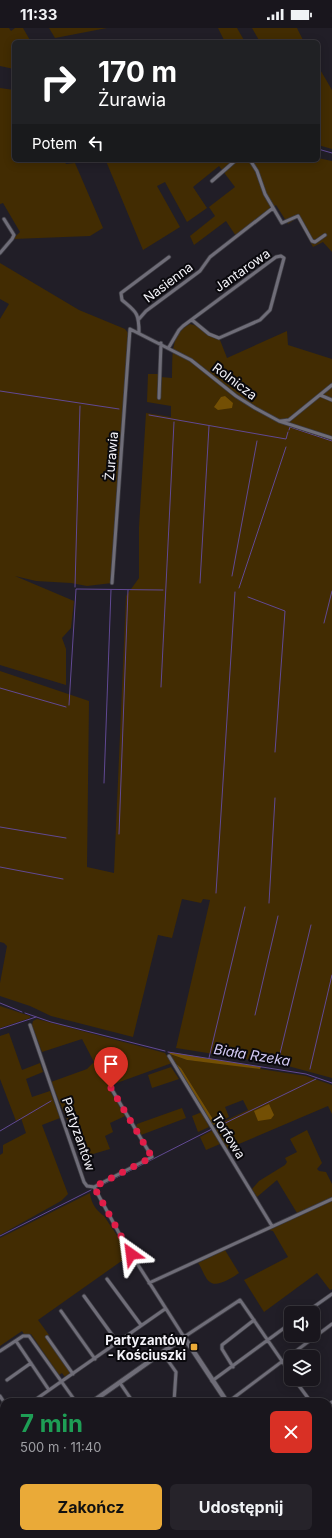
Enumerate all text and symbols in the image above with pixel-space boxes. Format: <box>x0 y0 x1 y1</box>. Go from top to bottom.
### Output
text: 11:33 <box>20 5 57 24</box>
text: 170 m <box>98 55 177 89</box>
icon: right <box>32 56 84 108</box>
text: Żurawia <box>98 89 166 110</box>
icon: left <box>85 132 107 154</box>
text: Potem <box>32 134 77 153</box>
street label: Jantarowa <box>211 245 273 295</box>
street label: Nasienna <box>140 258 196 306</box>
street label: Rolnicza <box>210 359 260 403</box>
street label: Żurawia <box>101 431 121 481</box>
water label: Biała Rzeka <box>212 1040 292 1069</box>
pin <box>94 1047 128 1088</box>
icon: arrive <box>100 1053 122 1075</box>
street label: Partyzantów <box>59 1095 99 1173</box>
street label: Torfowa <box>209 1110 249 1162</box>
position arrow <box>110 1233 152 1275</box>
map controls <box>284 1306 320 1386</box>
button: sound <box>284 1306 320 1342</box>
place label: Partyzantów - Kościuszki <box>105 1332 186 1363</box>
marker: Partyzantów - Kościuszki <box>189 1342 199 1352</box>
button: layers <box>284 1350 320 1386</box>
text: 7 min <box>20 1409 83 1438</box>
button: close <box>270 1411 312 1453</box>
text: 500 m · 11:40 <box>20 1439 101 1455</box>
button: Zakończ <box>20 1484 162 1530</box>
button: Udostępnij <box>170 1484 312 1530</box>

